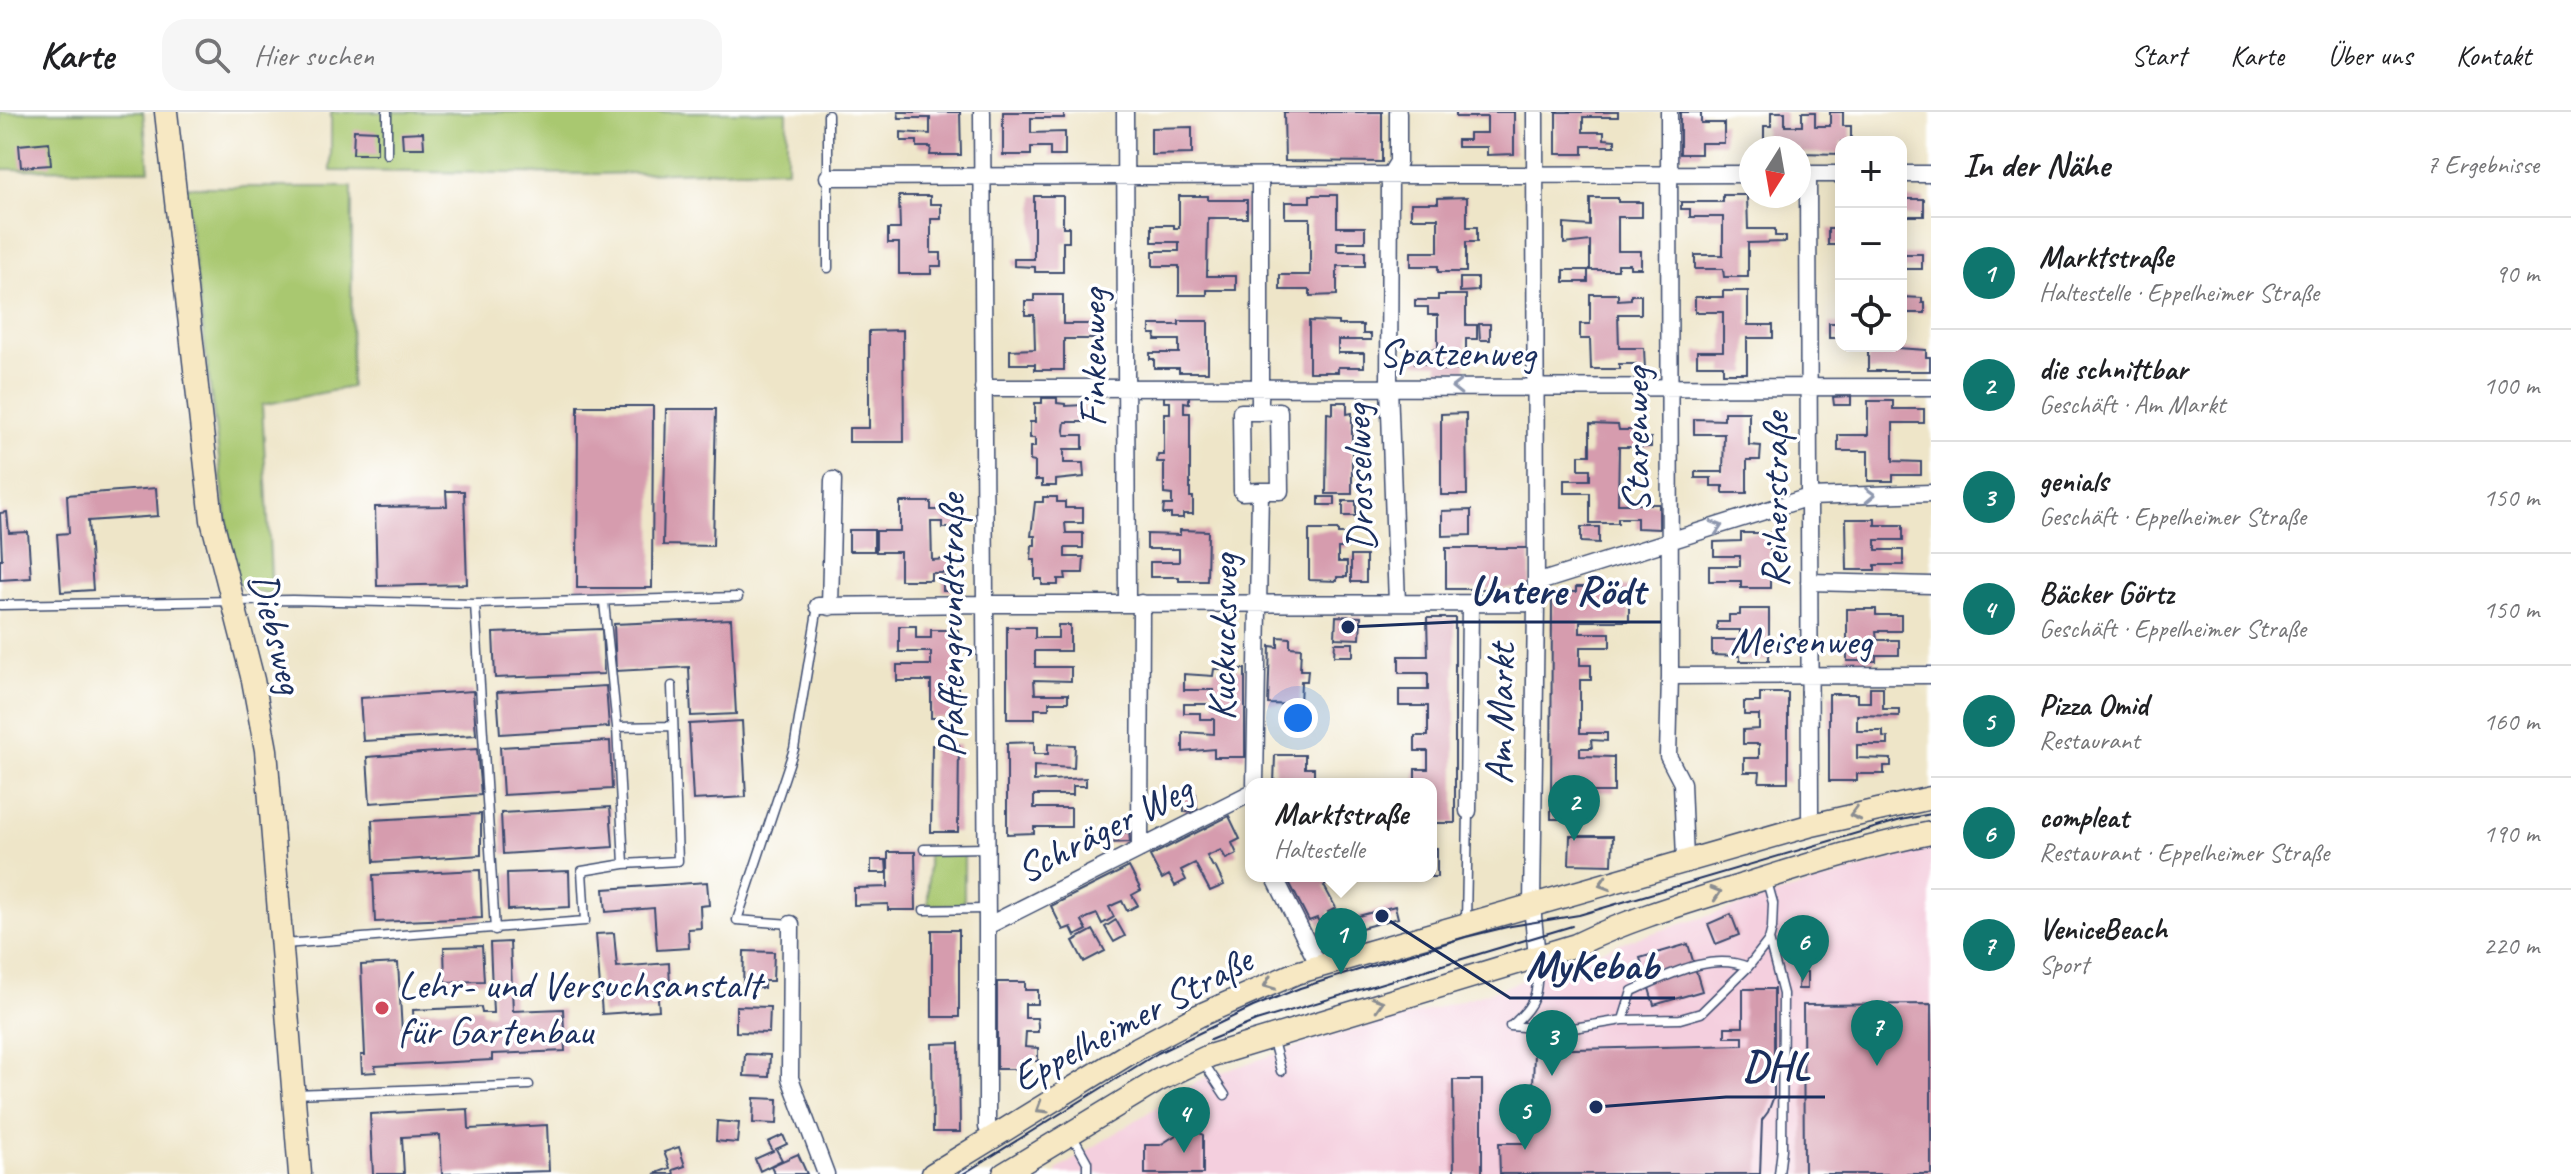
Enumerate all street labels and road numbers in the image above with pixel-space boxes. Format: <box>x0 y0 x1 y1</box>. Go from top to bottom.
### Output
street label: Finkenweg <box>1068 286 1118 427</box>
street label: Spatzenweg <box>1379 328 1538 378</box>
street label: Starenweg <box>1611 365 1661 512</box>
street label: Drosselweg <box>1331 401 1387 552</box>
street label: Reiherstraße <box>1750 409 1800 588</box>
street label: Pfaffengrundstraße <box>926 491 976 758</box>
street label: Kuckucksweg <box>1197 551 1249 721</box>
street label: Diebsweg <box>238 567 317 701</box>
street label: Meisenweg <box>1730 616 1874 666</box>
street label: Am Markt <box>1474 639 1526 785</box>
street label: Schräger Weg <box>1008 762 1203 894</box>
street label: Eppelheimer Straße <box>1003 933 1263 1103</box>

